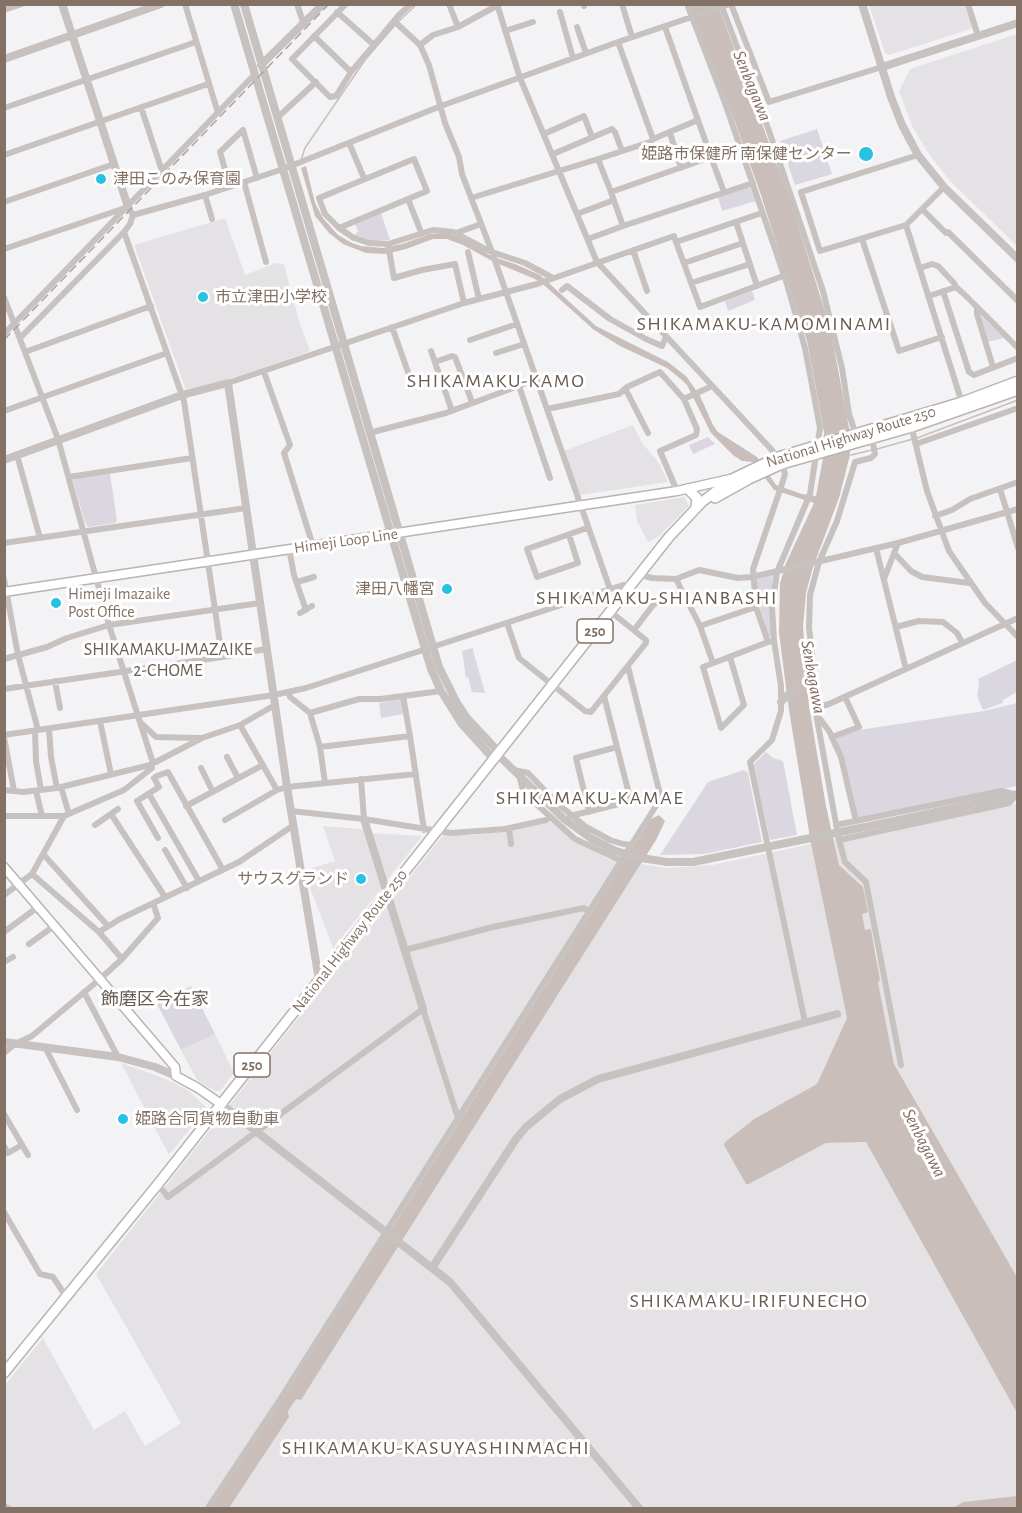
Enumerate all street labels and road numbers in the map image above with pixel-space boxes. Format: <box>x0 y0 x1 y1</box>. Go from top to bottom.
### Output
street label: National Highway Route 250 <box>764 402 938 472</box>
street label: Himeji Loop Line <box>293 524 399 558</box>
road number: 250 <box>577 619 613 643</box>
street label: National Highway Route 250 <box>288 866 412 1016</box>
road number: 250 <box>234 1053 270 1077</box>

